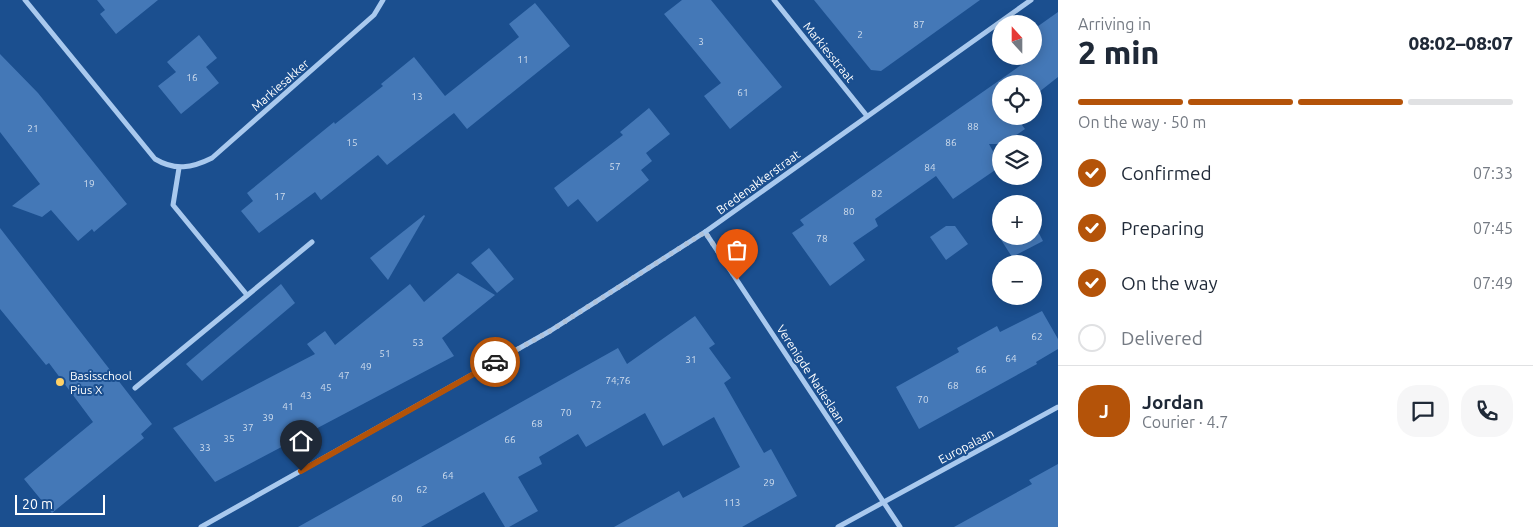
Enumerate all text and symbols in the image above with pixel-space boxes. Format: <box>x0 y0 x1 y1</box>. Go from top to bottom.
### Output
north arrow <box>992 15 1042 65</box>
map controls <box>992 15 1042 305</box>
text: Arriving in <box>1078 15 1151 33</box>
street label: Markiesstraat <box>801 19 857 85</box>
house number: 87 <box>913 19 925 30</box>
house number: 2 <box>857 29 863 40</box>
text: 08:02–08:07 <box>1408 32 1513 54</box>
text: 2 min <box>1078 34 1159 70</box>
house number: 3 <box>698 36 704 47</box>
house number: 11 <box>517 54 529 65</box>
street label: Markiesakker <box>249 56 311 113</box>
house number: 16 <box>186 72 198 83</box>
button: locate <box>992 75 1042 125</box>
house number: 61 <box>737 87 749 98</box>
house number: 13 <box>411 91 423 102</box>
text: On the way · 50 m <box>1078 113 1206 131</box>
house number: 88 <box>967 121 979 132</box>
house number: 21 <box>27 123 39 134</box>
button: layers <box>992 135 1042 185</box>
house number: 15 <box>346 137 358 148</box>
house number: 86 <box>945 137 957 148</box>
street label: Bredenakkerstraat <box>714 147 803 217</box>
icon: check <box>1078 159 1106 187</box>
house number: 57 <box>609 161 621 172</box>
house number: 84 <box>924 162 936 173</box>
text: Confirmed <box>1121 162 1212 184</box>
text: 07:33 <box>1473 164 1513 182</box>
house number: 19 <box>83 178 95 189</box>
house number: 82 <box>871 188 883 199</box>
house number: 17 <box>274 191 286 202</box>
button: + <box>992 195 1042 245</box>
house number: 80 <box>843 206 855 217</box>
icon: check <box>1078 214 1106 242</box>
text: Preparing <box>1121 217 1205 239</box>
text: 07:45 <box>1473 219 1513 237</box>
pin <box>716 229 758 280</box>
house number: 78 <box>816 233 828 244</box>
icon: bag <box>723 236 751 264</box>
button: − <box>992 255 1042 305</box>
icon: check <box>1078 269 1106 297</box>
text: On the way <box>1121 272 1218 294</box>
text: 07:49 <box>1473 274 1513 292</box>
street label: Verenigde Natieslaan <box>774 322 848 426</box>
text: Delivered <box>1121 327 1203 349</box>
house number: 62 <box>1031 331 1043 342</box>
house number: 53 <box>412 337 424 348</box>
courier <box>470 337 520 387</box>
house number: 51 <box>379 348 391 359</box>
icon: car <box>481 348 509 376</box>
house number: 64 <box>1005 353 1017 364</box>
house number: 31 <box>685 354 697 365</box>
house number: 49 <box>360 361 372 372</box>
house number: 66 <box>975 364 987 375</box>
place label: Basisschool Pius X <box>70 369 132 396</box>
house number: 47 <box>338 370 350 381</box>
house number: 74;76 <box>605 375 631 386</box>
marker: Basisschool Pius X <box>54 376 66 388</box>
house number: 68 <box>947 380 959 391</box>
house number: 45 <box>320 382 332 393</box>
button: chat <box>1397 385 1449 437</box>
button: phone <box>1461 385 1513 437</box>
house number: 43 <box>300 390 312 401</box>
text: Jordan <box>1142 391 1204 413</box>
house number: 70 <box>917 394 929 405</box>
house number: 72 <box>590 399 602 410</box>
text: J <box>1099 400 1109 422</box>
house number: 41 <box>282 401 294 412</box>
house number: 70 <box>560 407 572 418</box>
house number: 39 <box>262 412 274 423</box>
text: Courier · 4.7 <box>1142 413 1228 431</box>
house number: 68 <box>531 418 543 429</box>
pin <box>280 420 322 471</box>
house number: 37 <box>242 422 254 433</box>
street label: Europalaan <box>936 426 996 466</box>
icon: home <box>287 427 315 455</box>
house number: 35 <box>223 433 235 444</box>
house number: 66 <box>504 434 516 445</box>
house number: 33 <box>199 442 211 453</box>
house number: 64 <box>442 470 454 481</box>
house number: 29 <box>763 477 775 488</box>
house number: 62 <box>416 484 428 495</box>
scale bar <box>15 492 105 515</box>
house number: 60 <box>391 493 403 504</box>
text: 20 m <box>22 496 53 512</box>
house number: 113 <box>724 497 740 508</box>

